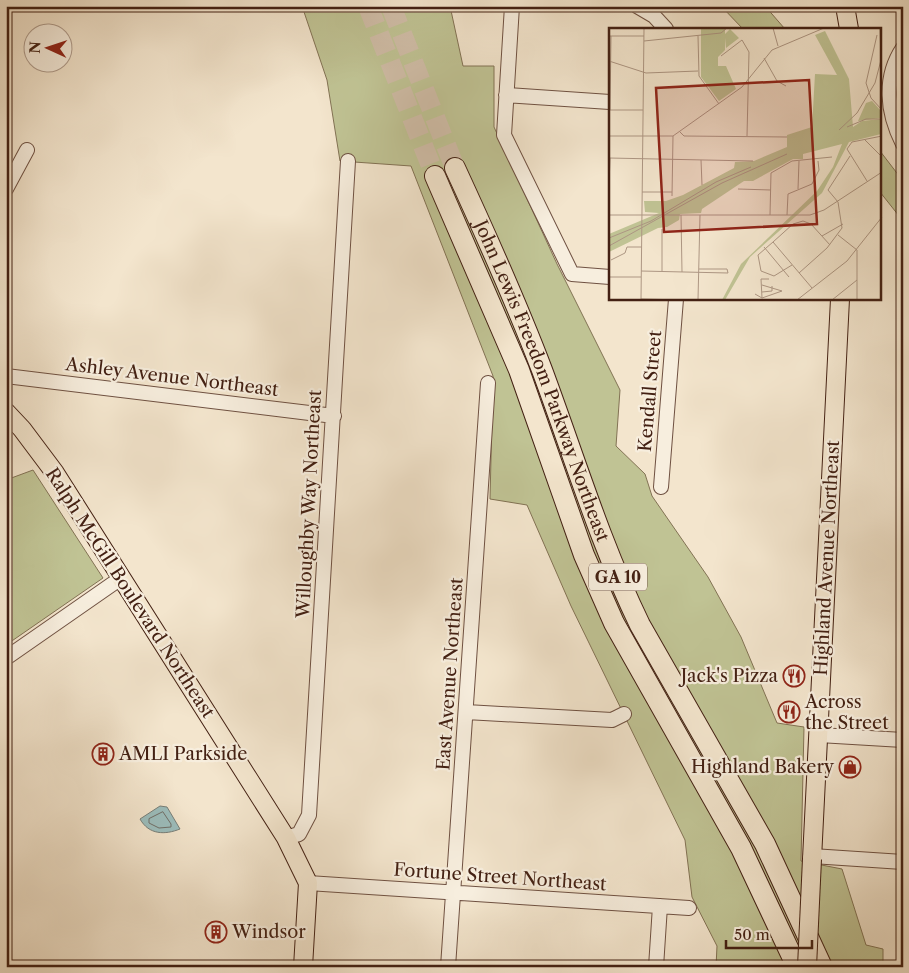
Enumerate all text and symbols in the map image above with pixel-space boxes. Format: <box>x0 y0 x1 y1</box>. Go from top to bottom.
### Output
north arrow <box>22 22 72 72</box>
inset map <box>609 28 882 300</box>
text: N <box>26 41 44 54</box>
street label: John Lewis Freedom Parkway Northeast <box>468 214 614 545</box>
street label: Kendall Street <box>634 329 666 453</box>
street label: Ashley Avenue Northeast <box>63 353 280 401</box>
street label: Willoughby Way Northeast <box>292 389 326 620</box>
street label: Highland Avenue Northeast <box>810 439 844 676</box>
street label: Ralph McGill Boulevard Northeast <box>41 464 220 723</box>
road number: GA 10 <box>589 564 647 590</box>
street label: East Avenue Northeast <box>432 576 468 771</box>
restaurant icon: Jack's Pizza <box>782 664 806 688</box>
place label: Jack's Pizza <box>678 665 779 687</box>
place label: Across the Street <box>804 691 889 734</box>
restaurant icon: Across the Street <box>777 700 801 724</box>
building icon: AMLI Parkside <box>91 742 115 766</box>
place label: AMLI Parkside <box>118 743 247 765</box>
shop icon: Highland Bakery <box>838 755 862 779</box>
place label: Highland Bakery <box>691 756 835 778</box>
street label: Fortune Street Northeast <box>393 859 608 895</box>
scale bar <box>726 918 813 950</box>
building icon: Windsor <box>204 920 228 944</box>
place label: Windsor <box>231 921 306 943</box>
text: 50 m <box>734 925 770 944</box>

